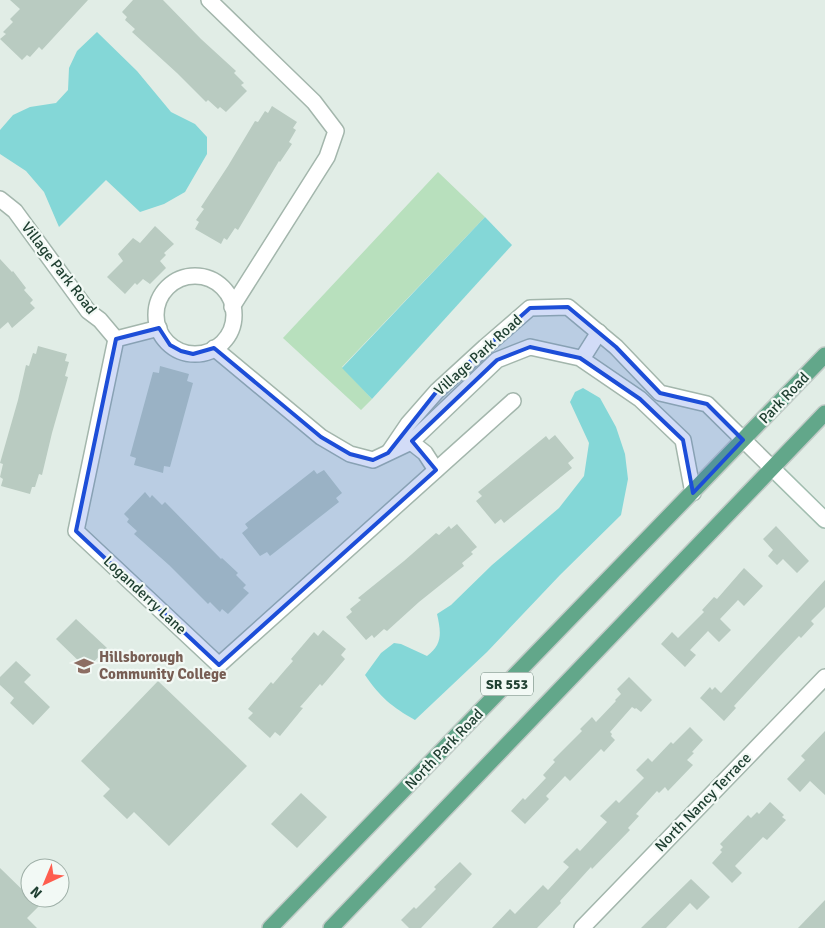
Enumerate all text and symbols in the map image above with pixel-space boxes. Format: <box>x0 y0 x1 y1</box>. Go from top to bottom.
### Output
street label: Village Park Road <box>17 218 101 318</box>
street label: Village Park Road <box>430 311 526 399</box>
street label: Park Road <box>755 369 813 427</box>
street label: Loganderry Lane <box>100 552 190 638</box>
place label: Hillsborough Community College <box>99 648 226 683</box>
school or university icon: Hillsborough Community College <box>73 655 95 677</box>
road number: SR 553 <box>481 672 533 696</box>
street label: North Park Road <box>401 705 487 793</box>
street label: North Nancy Terrace <box>651 749 755 855</box>
north arrow <box>20 858 70 908</box>
text: N <box>27 882 46 901</box>

